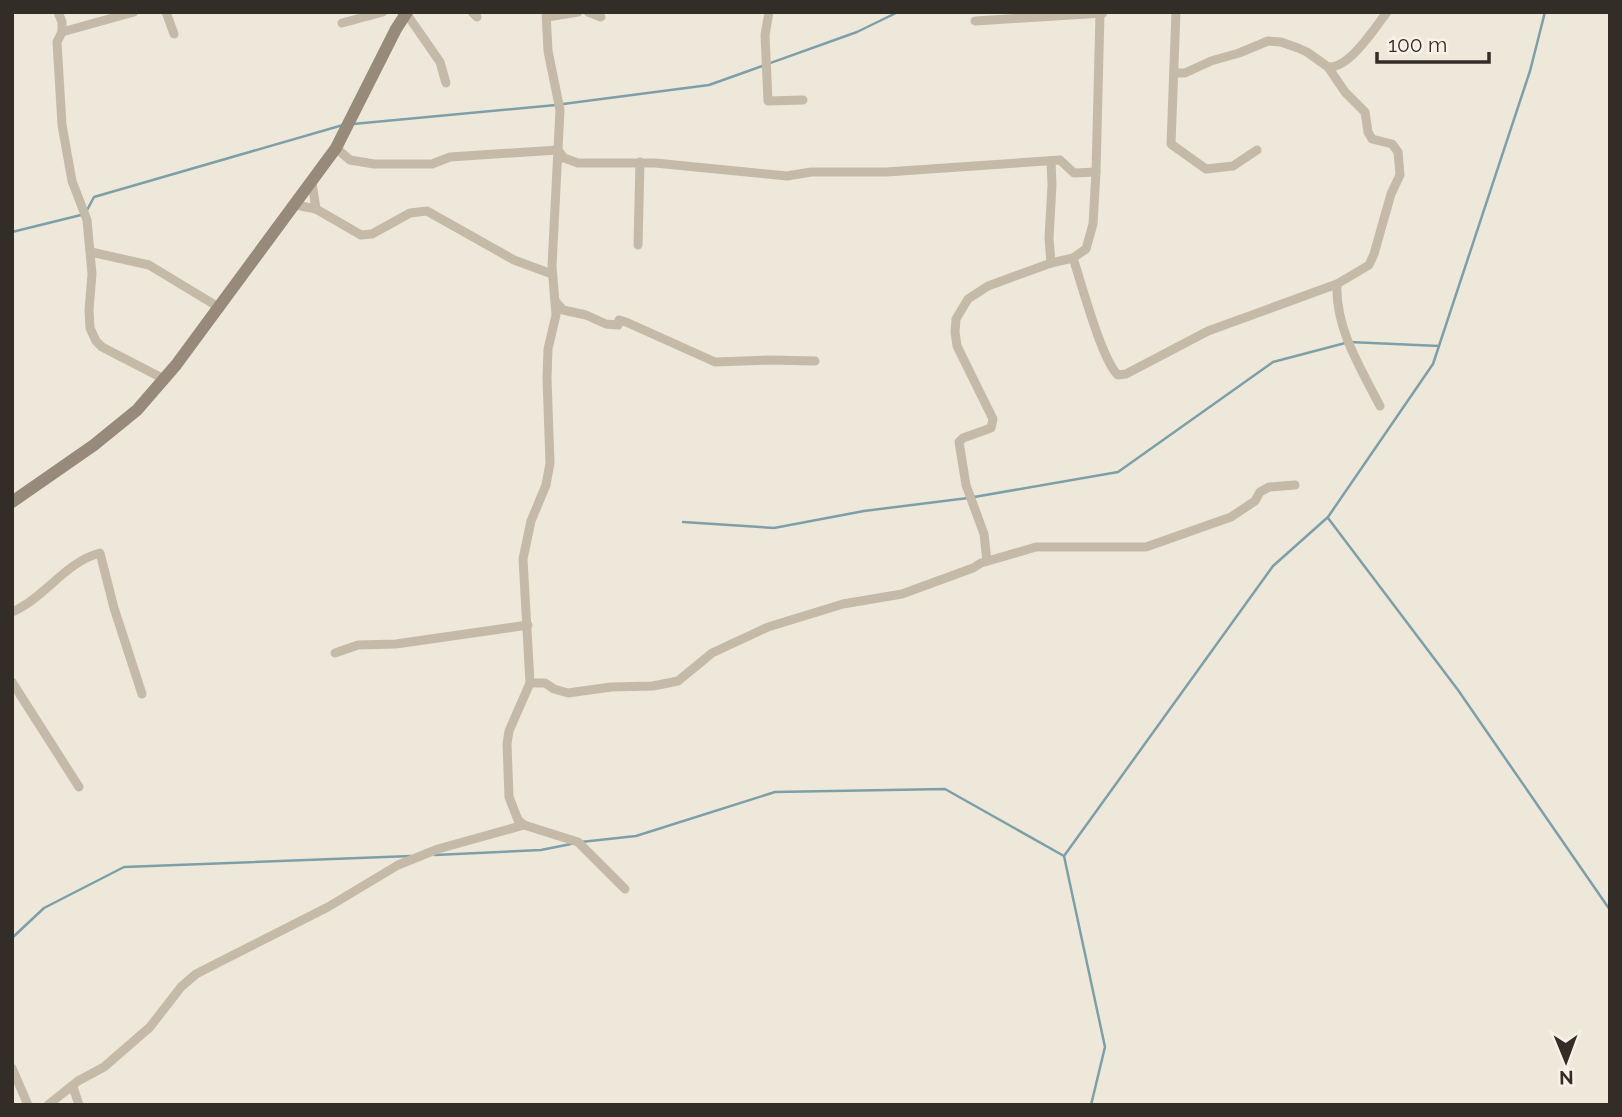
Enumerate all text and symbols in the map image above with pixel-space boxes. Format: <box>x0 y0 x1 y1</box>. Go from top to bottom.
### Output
scale bar <box>1377 21 1489 65</box>
text: 100 m <box>1388 32 1447 57</box>
north arrow <box>1531 1026 1601 1096</box>
text: N <box>1559 1067 1574 1089</box>

